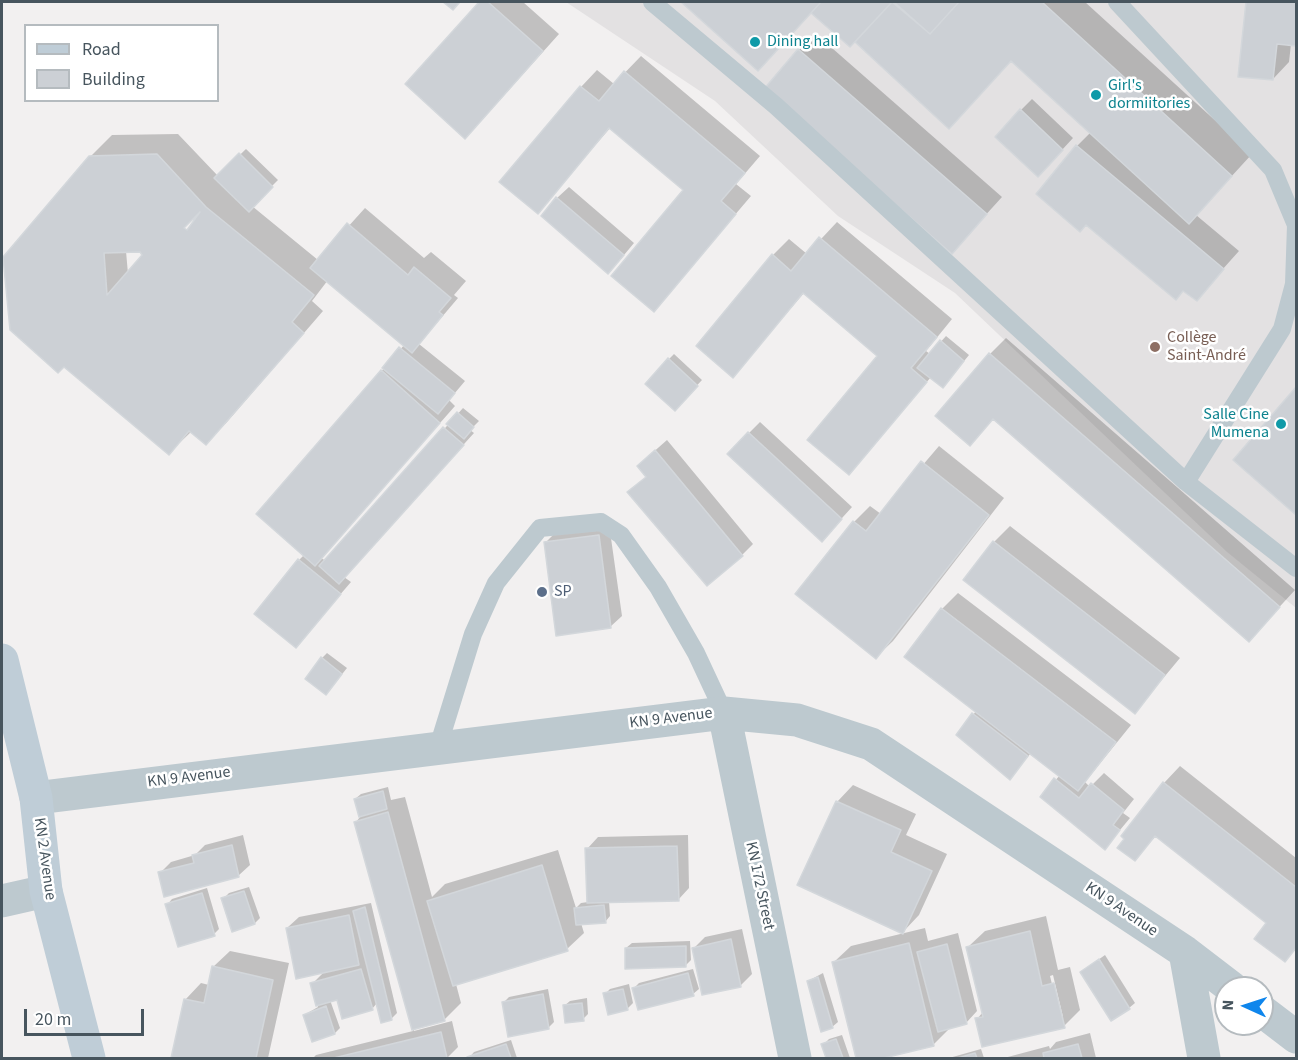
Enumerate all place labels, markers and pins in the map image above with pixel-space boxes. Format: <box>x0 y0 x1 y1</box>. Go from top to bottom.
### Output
place label: Dining hall <box>767 32 838 52</box>
marker: Dining hall <box>748 35 762 49</box>
place label: Girl's dormiitories <box>1108 76 1190 114</box>
marker: Girl's dormiitories <box>1089 88 1103 102</box>
place label: Collège Saint-André <box>1167 328 1246 366</box>
marker: Collège Saint-André <box>1148 340 1162 354</box>
place label: Salle Cine Mumena <box>1203 405 1269 443</box>
marker: Salle Cine Mumena <box>1274 417 1288 431</box>
place label: SP <box>554 582 572 602</box>
marker: SP <box>535 585 549 599</box>

